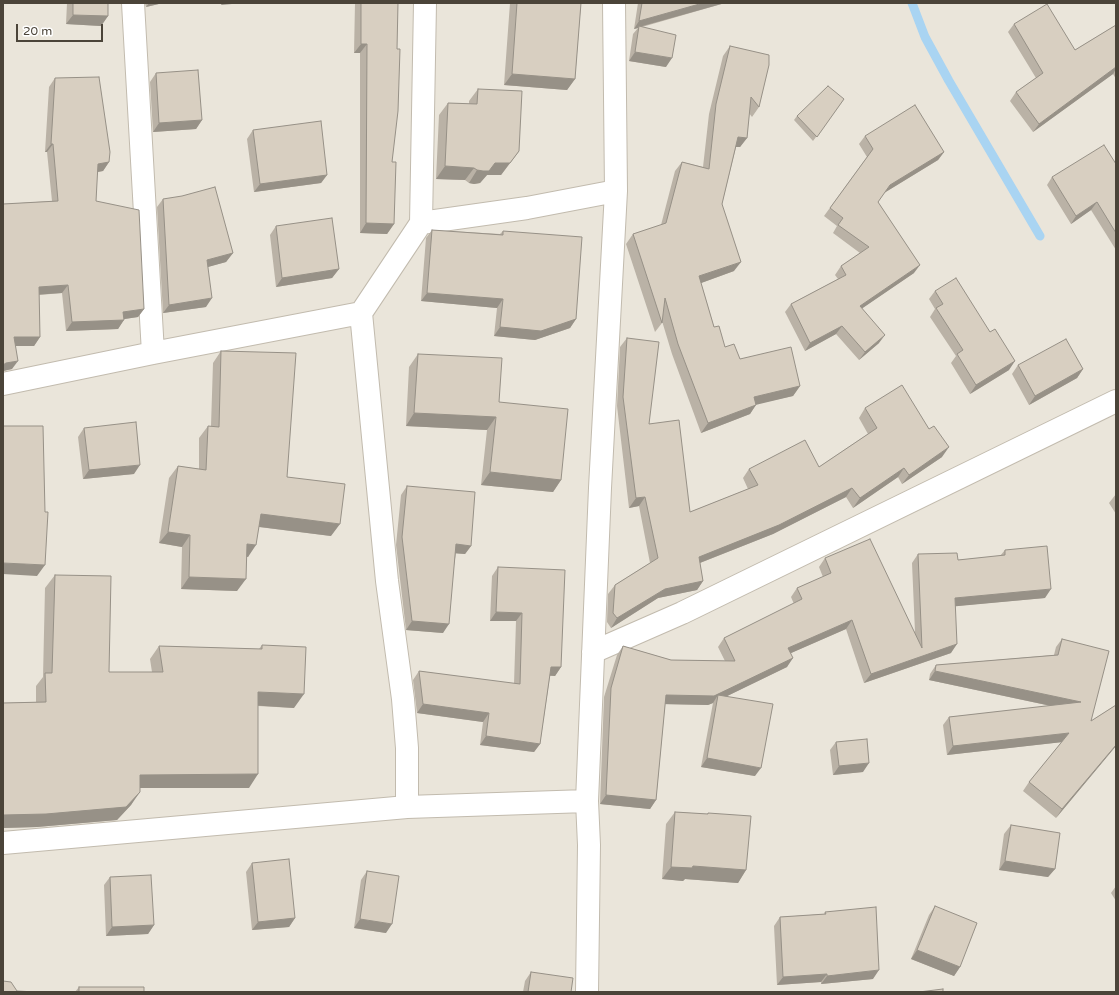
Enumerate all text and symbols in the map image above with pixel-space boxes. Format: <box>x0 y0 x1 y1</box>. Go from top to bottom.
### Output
scale bar <box>18 16 105 42</box>
text: 20 m <box>23 24 52 38</box>

